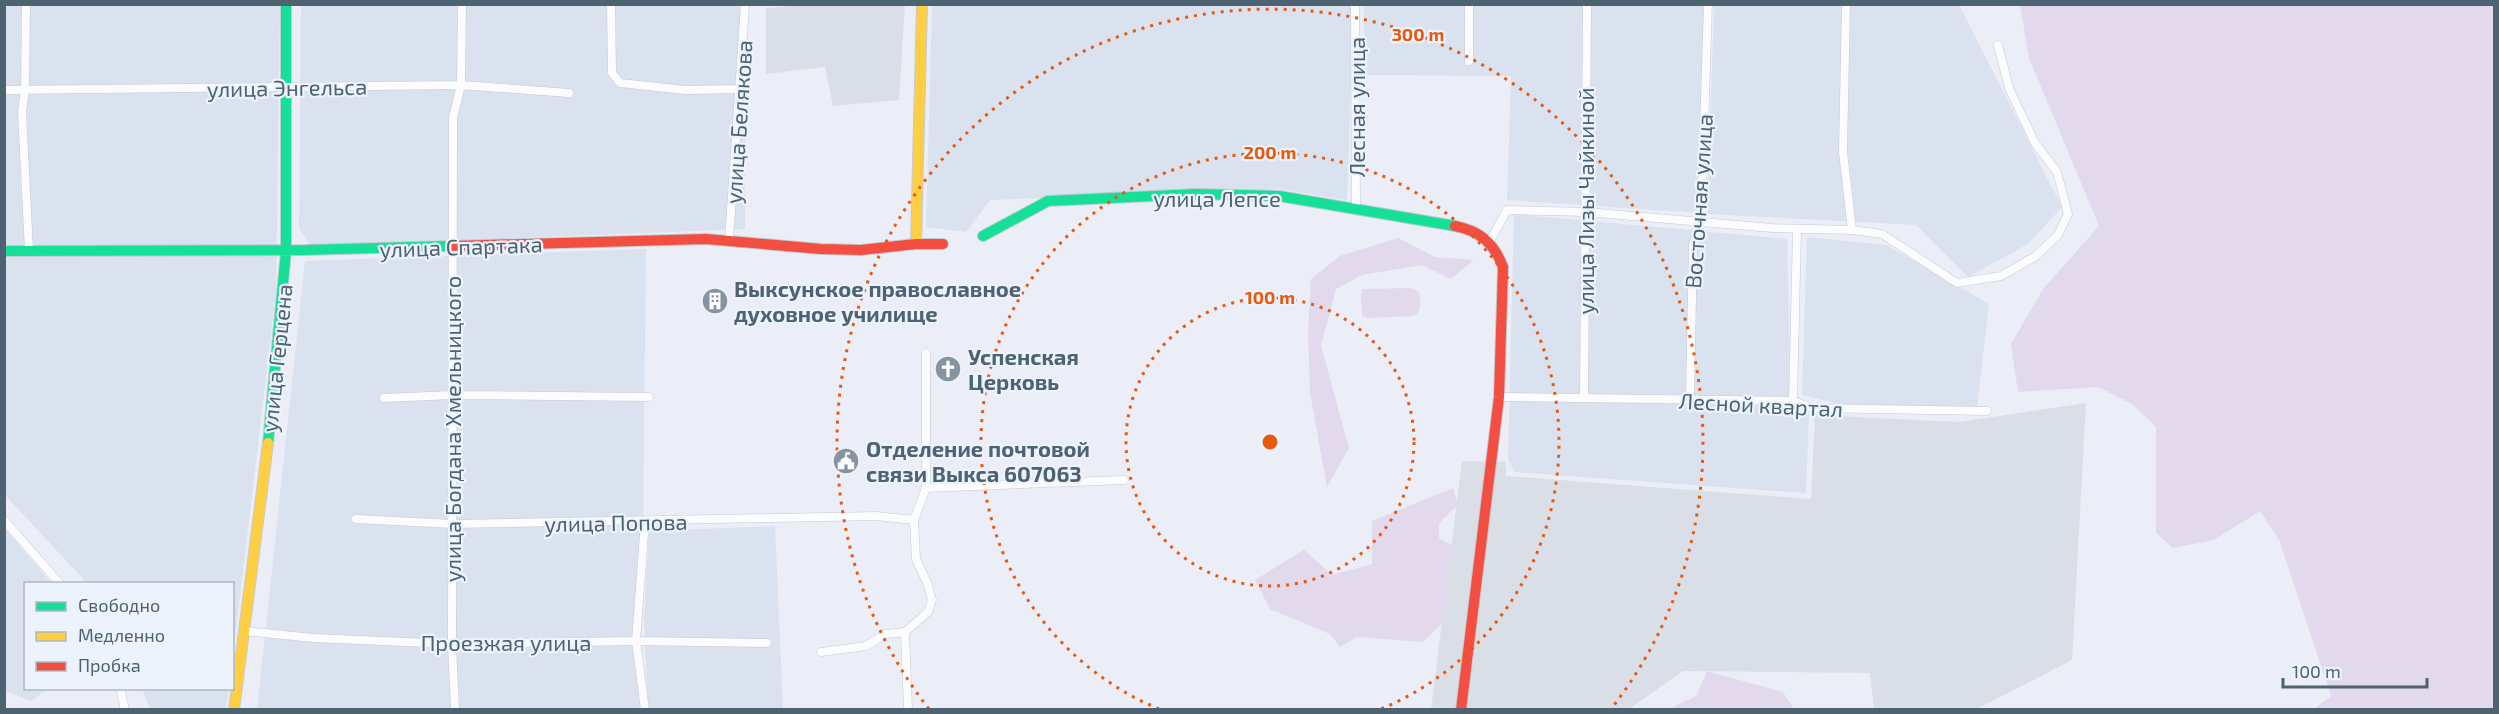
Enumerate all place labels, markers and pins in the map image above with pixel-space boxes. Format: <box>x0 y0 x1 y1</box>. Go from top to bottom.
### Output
place label: Выксунское православное духовное училище <box>734 275 1021 326</box>
building icon: Выксунское православное духовное училище <box>700 286 730 316</box>
place label: Успенская Церковь <box>968 343 1079 394</box>
church icon: Успенская Церковь <box>933 354 963 384</box>
centre of rings <box>1260 432 1280 452</box>
place label: Отделение почтовой связи Выкса 607063 <box>866 435 1090 486</box>
public building icon: Отделение почтовой связи Выкса 607063 <box>831 446 861 476</box>

